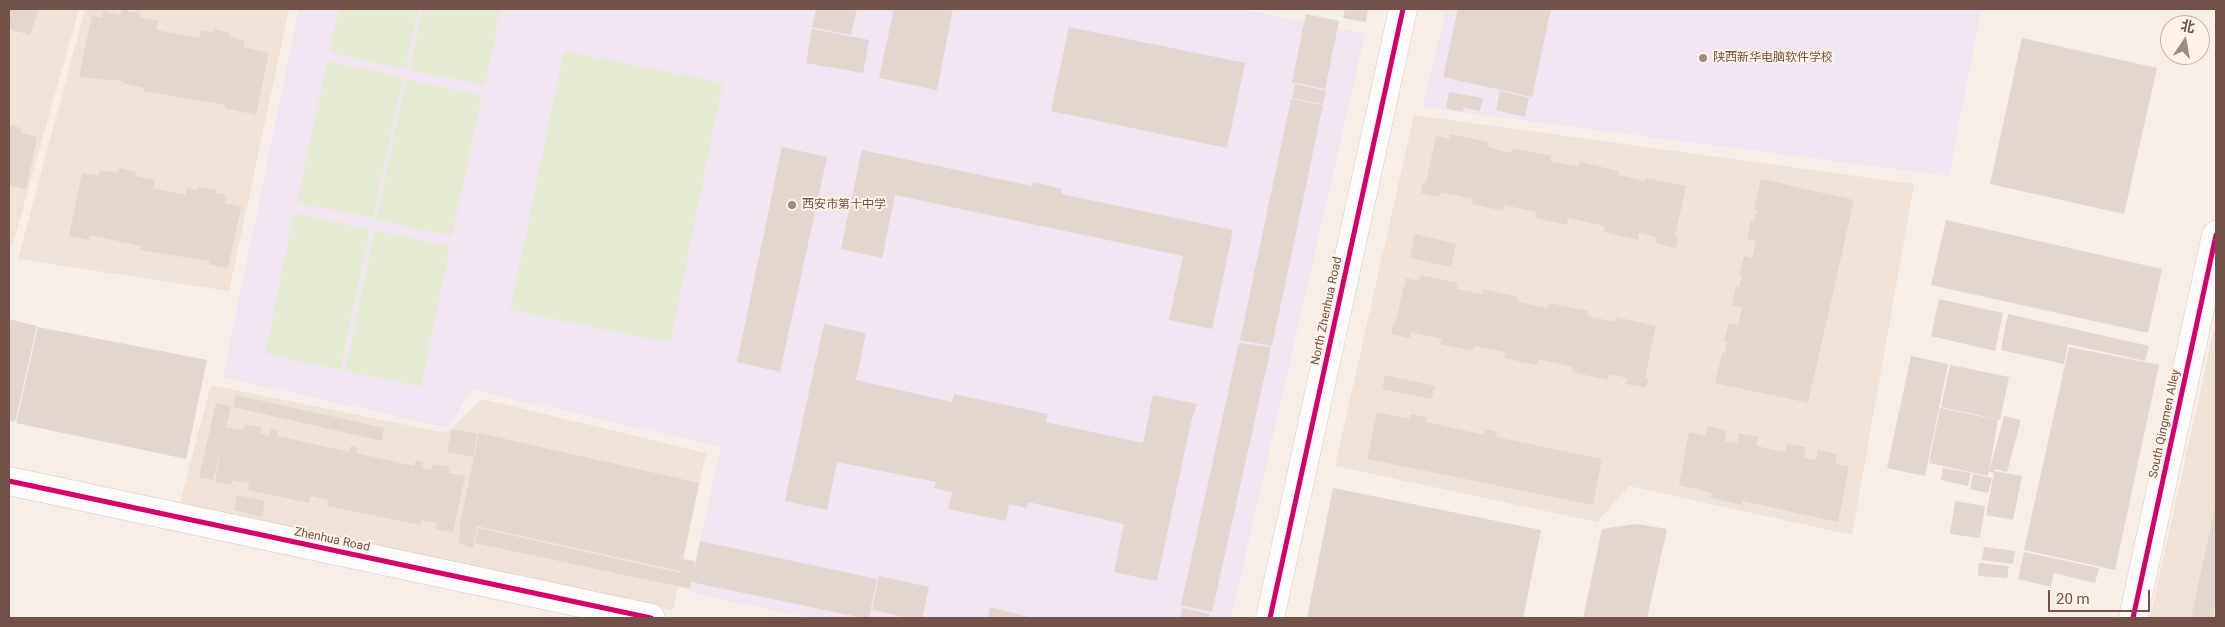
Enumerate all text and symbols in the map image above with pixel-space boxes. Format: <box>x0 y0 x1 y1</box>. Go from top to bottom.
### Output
north arrow <box>2160 15 2210 65</box>
text: 北 <box>2179 17 2196 36</box>
place label: 陕西新华电脑软件学校 <box>1713 51 1833 65</box>
marker: 陕西新华电脑软件学校 <box>1697 52 1709 64</box>
place label: 西安市第十中学 <box>802 198 886 212</box>
marker: 西安市第十中学 <box>786 199 798 211</box>
street label: North Zhenhua Road <box>1308 256 1346 366</box>
street label: South Qingmen Alley <box>2146 368 2184 480</box>
street label: Zhenhua Road <box>293 525 371 555</box>
scale bar <box>2050 580 2152 612</box>
text: 20 m <box>2056 590 2090 608</box>

